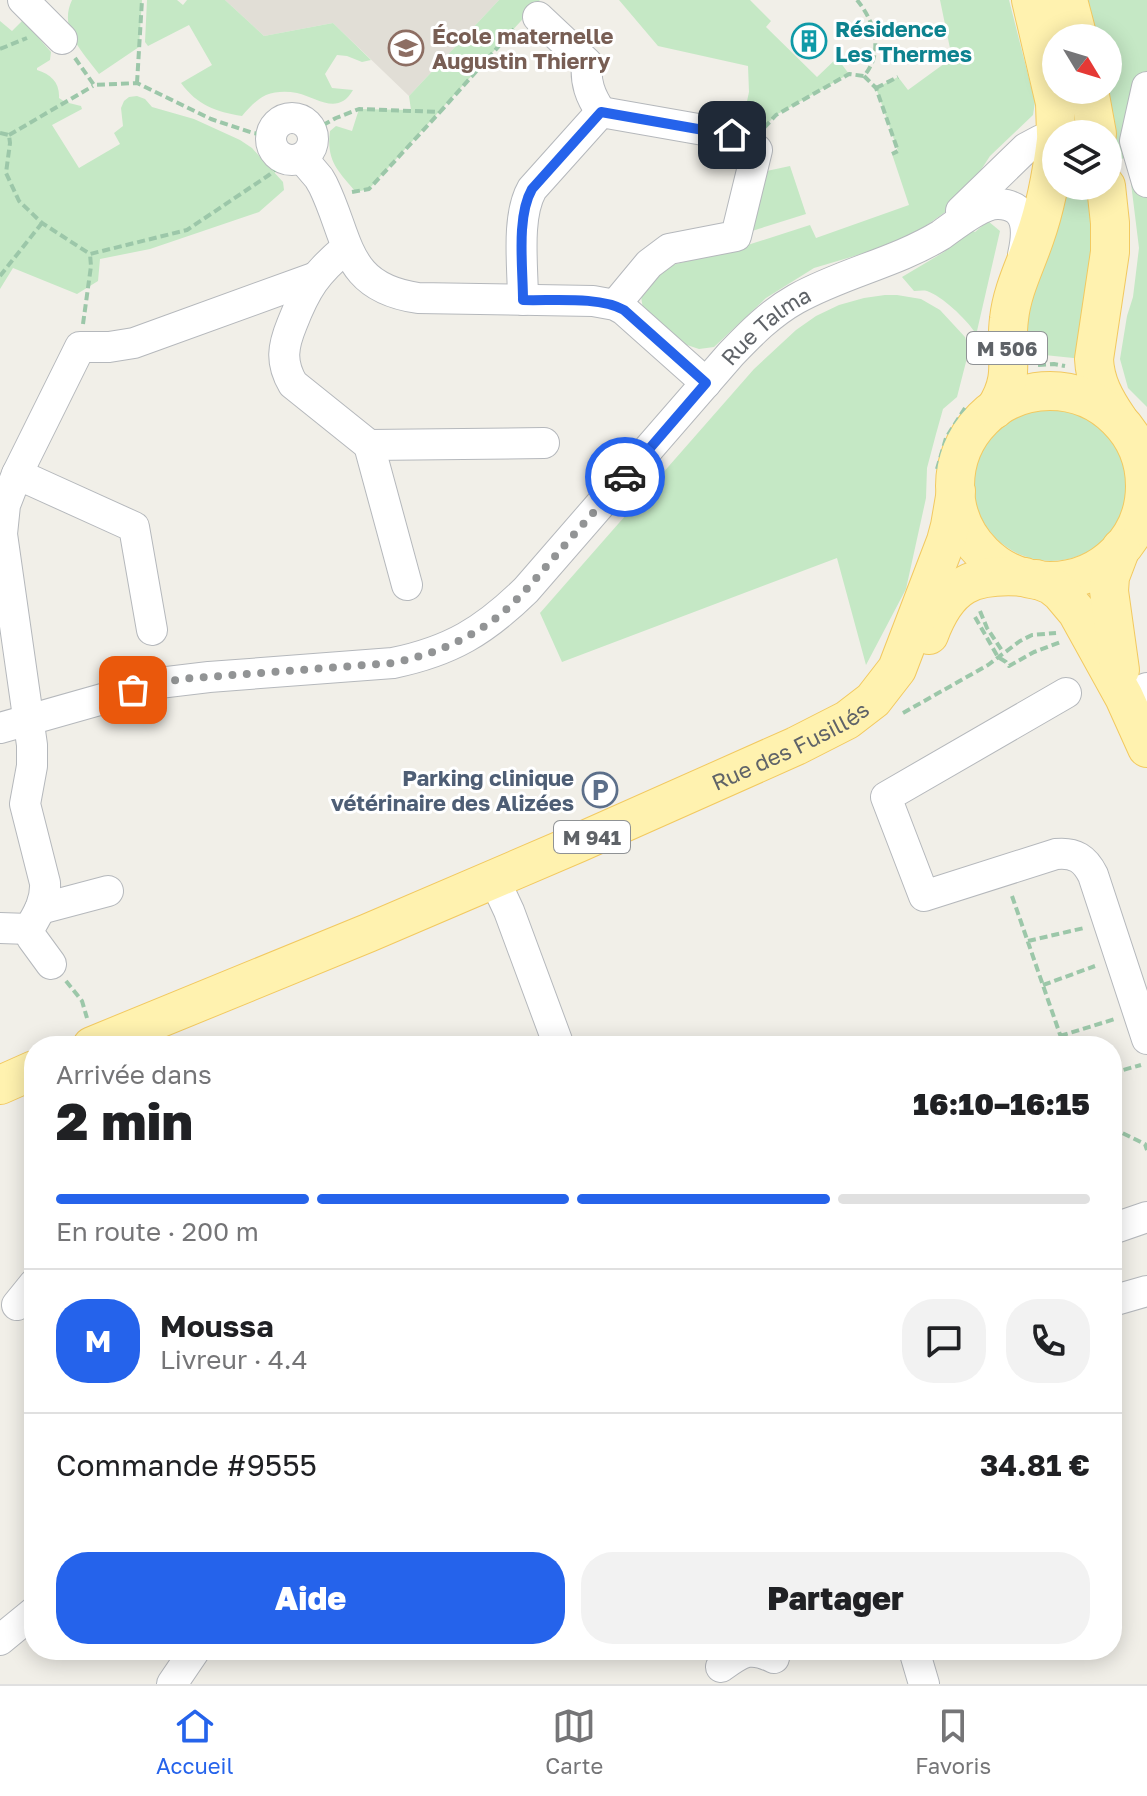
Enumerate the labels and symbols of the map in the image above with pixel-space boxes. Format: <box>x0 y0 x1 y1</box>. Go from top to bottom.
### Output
place label: Résidence Les Thermes <box>835 15 972 67</box>
place label: École maternelle Augustin Thierry <box>432 22 614 74</box>
building icon: Résidence Les Thermes <box>790 22 828 60</box>
north arrow <box>1042 24 1122 104</box>
school or university icon: École maternelle Augustin Thierry <box>387 29 425 67</box>
pin <box>698 101 766 169</box>
street label: Rue Talma <box>715 280 815 370</box>
road number: M 506 <box>967 332 1047 364</box>
courier <box>585 437 665 517</box>
pin <box>99 656 167 724</box>
street label: Rue des Fusillés <box>707 695 874 795</box>
place label: Parking clinique vétérinaire des Alizées <box>331 764 574 816</box>
parking icon: Parking clinique vétérinaire des Alizées <box>581 771 619 809</box>
road number: M 941 <box>554 821 630 853</box>

